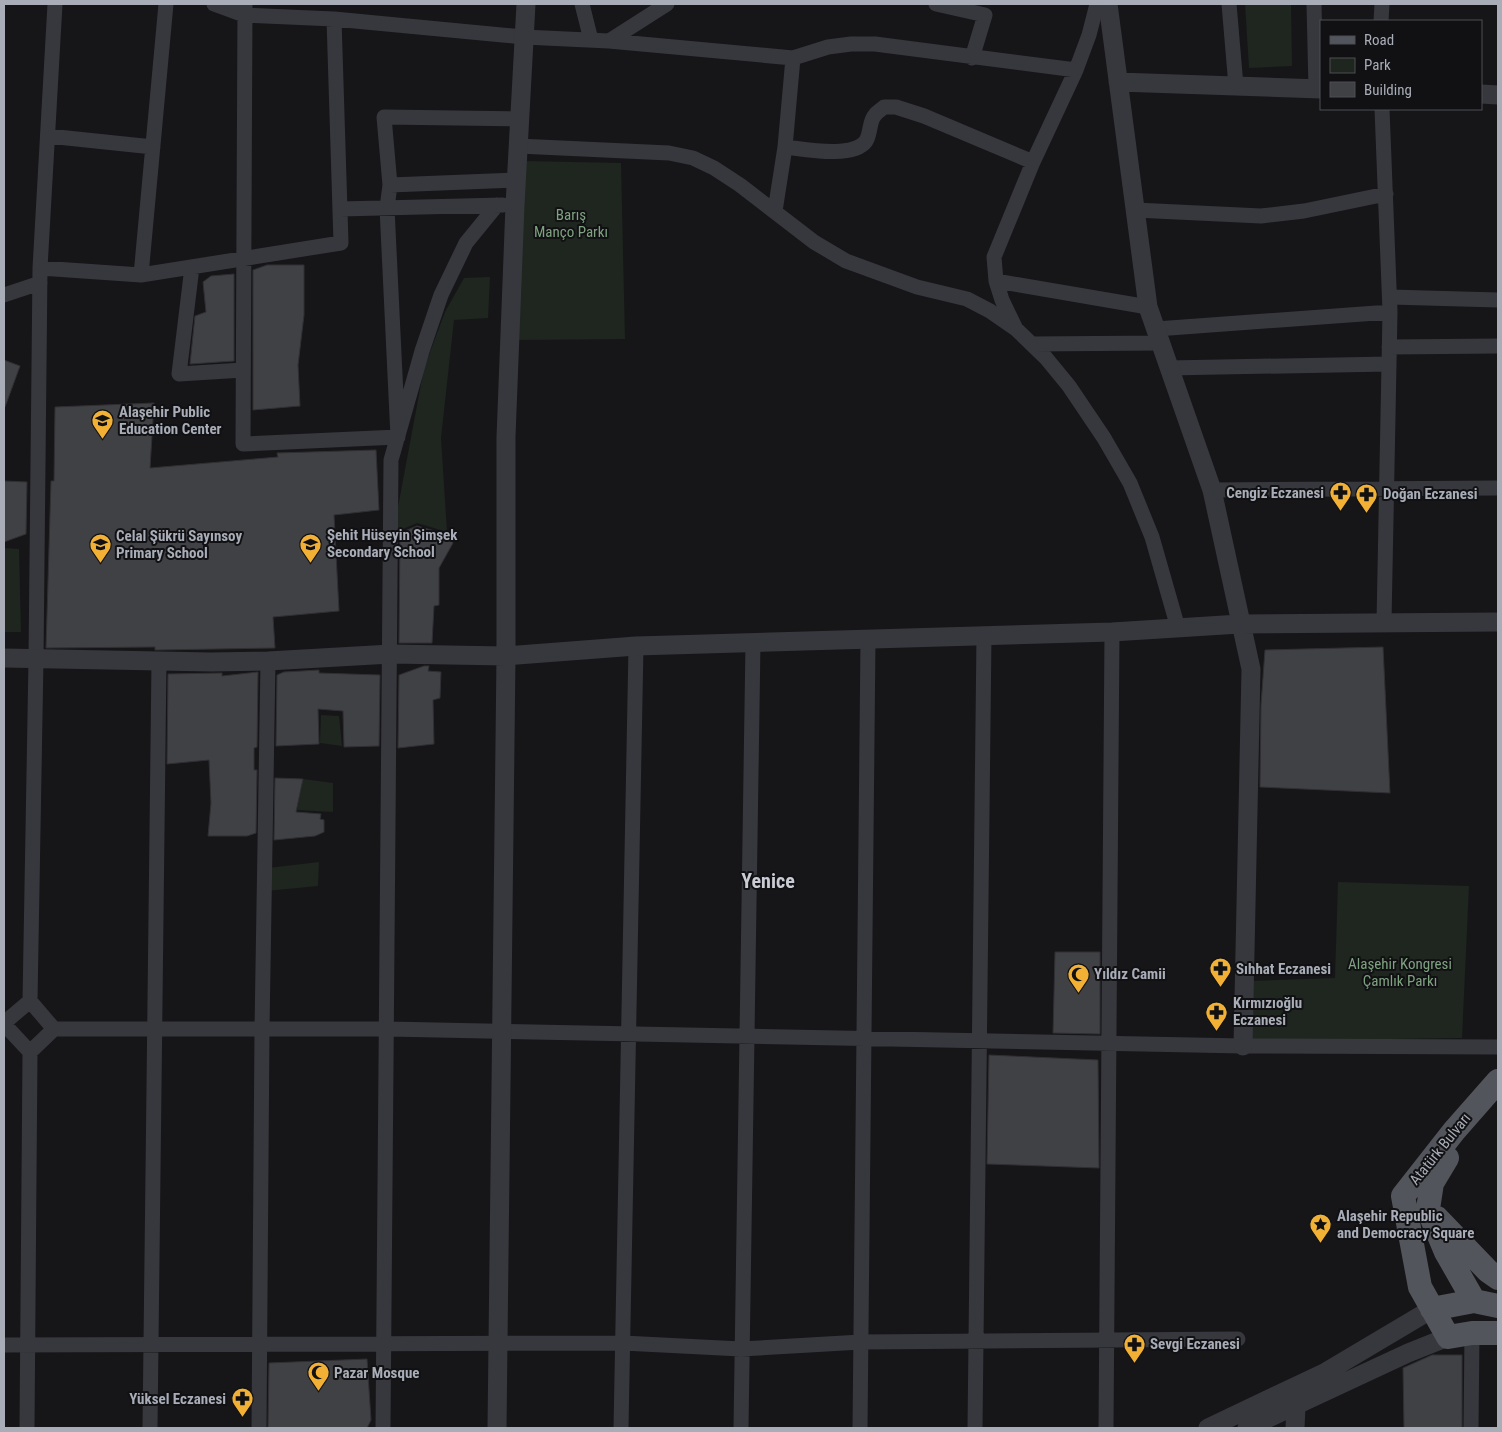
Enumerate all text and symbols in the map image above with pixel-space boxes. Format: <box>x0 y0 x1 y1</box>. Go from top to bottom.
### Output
legend <box>1320 20 1482 110</box>
text: Road <box>1364 31 1394 49</box>
text: Park <box>1364 56 1391 74</box>
text: Building <box>1364 81 1412 99</box>
park label: Barış Manço Parkı <box>534 206 608 241</box>
place label: Alaşehir Public Education Center <box>119 403 222 438</box>
school or university icon: Alaşehir Public Education Center <box>91 409 115 440</box>
pharmacy icon: Cengiz Eczanesi <box>1328 481 1352 512</box>
pharmacy icon: Doğan Eczanesi <box>1355 482 1379 513</box>
place label: Cengiz Eczanesi <box>1226 484 1324 502</box>
place label: Doğan Eczanesi <box>1383 485 1478 503</box>
place label: Şehit Hüseyin Şimşek Secondary School <box>327 526 458 561</box>
place label: Celal Şükrü Sayınsoy Primary School <box>116 527 242 562</box>
school or university icon: Şehit Hüseyin Şimşek Secondary School <box>299 532 323 563</box>
school or university icon: Celal Şükrü Sayınsoy Primary School <box>88 533 112 564</box>
district label: Yenice <box>741 869 795 893</box>
park label: Alaşehir Kongresi Çamlık Parkı <box>1348 955 1452 990</box>
pharmacy icon: Sıhhat Eczanesi <box>1208 957 1232 988</box>
place label: Sıhhat Eczanesi <box>1236 960 1331 978</box>
mosque icon: Yıldız Camii <box>1066 962 1090 993</box>
place label: Yıldız Camii <box>1094 965 1166 983</box>
place label: Kırmızıoğlu Eczanesi <box>1233 994 1302 1029</box>
pharmacy icon: Kırmızıoğlu Eczanesi <box>1205 1000 1229 1031</box>
street label: Atatürk Bulvarı <box>1406 1109 1474 1189</box>
place label: Alaşehir Republic and Democracy Square <box>1337 1207 1474 1242</box>
place icon: Alaşehir Republic and Democracy Square <box>1309 1213 1333 1244</box>
pharmacy icon: Sevgi Eczanesi <box>1122 1332 1146 1363</box>
place label: Sevgi Eczanesi <box>1150 1335 1240 1353</box>
mosque icon: Pazar Mosque <box>306 1361 330 1392</box>
place label: Pazar Mosque <box>334 1364 419 1382</box>
pharmacy icon: Yüksel Eczanesi <box>230 1387 254 1418</box>
place label: Yüksel Eczanesi <box>129 1390 226 1408</box>

